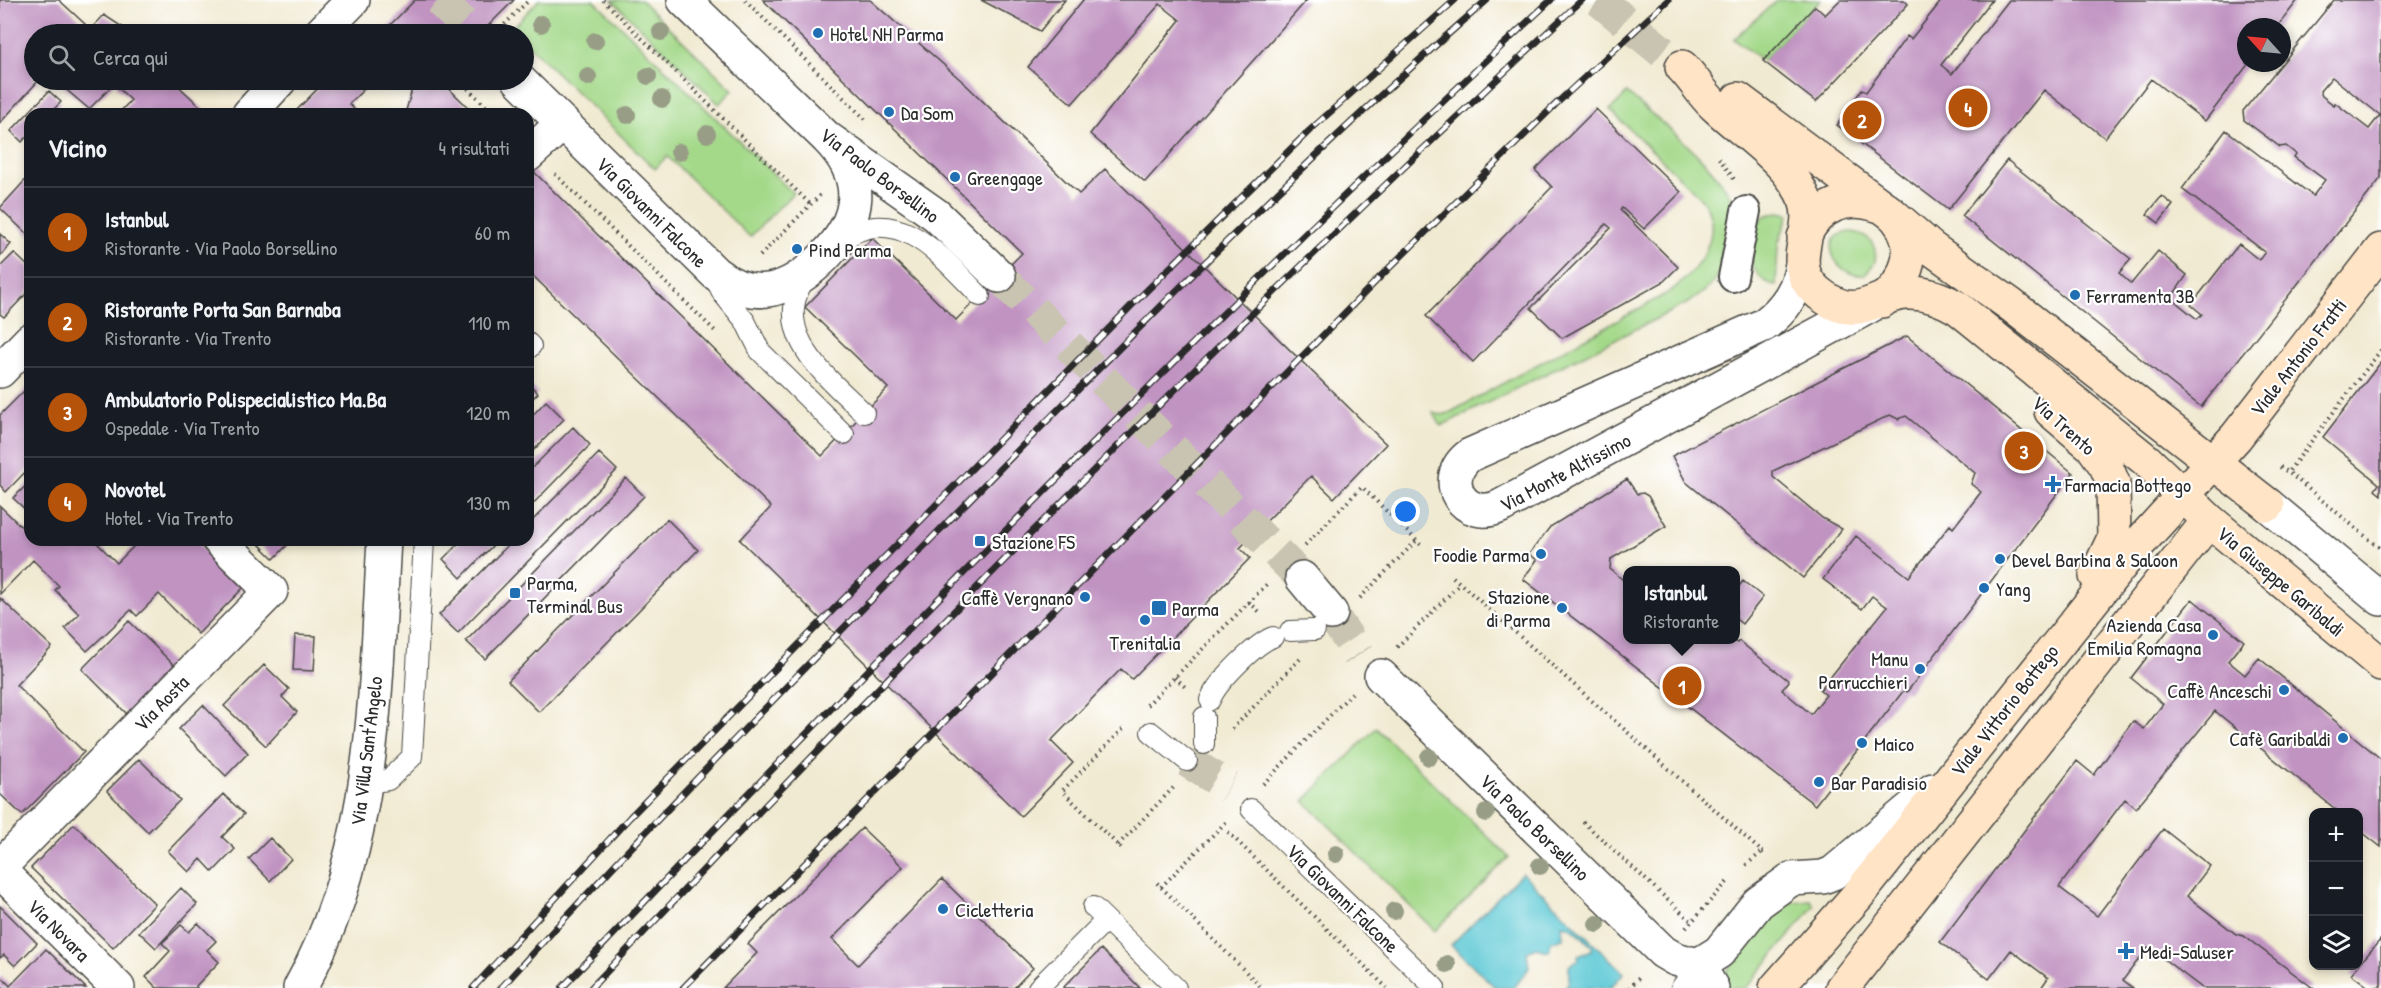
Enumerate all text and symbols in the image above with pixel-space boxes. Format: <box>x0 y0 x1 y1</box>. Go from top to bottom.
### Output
north arrow <box>2237 18 2291 72</box>
place label: Hotel NH Parma <box>830 20 944 47</box>
search box <box>24 24 534 90</box>
marker: Hotel NH Parma <box>811 26 825 40</box>
icon: search <box>45 41 78 74</box>
text: Cerca qui <box>93 42 168 72</box>
pin: 4 <box>1948 86 1988 130</box>
pin: 2 <box>1842 98 1882 142</box>
place label: Da Som <box>901 99 954 126</box>
marker: Da Som <box>882 105 896 119</box>
street label: Via Paolo Borsellino <box>815 121 945 229</box>
text: Vicino <box>48 130 107 165</box>
text: 4 risultati <box>439 134 510 161</box>
street label: Via Giovanni Falcone <box>591 151 713 273</box>
place label: Greengage <box>967 164 1043 191</box>
marker: Greengage <box>948 170 962 184</box>
text: Istanbul <box>105 204 169 234</box>
text: 1 <box>64 219 71 246</box>
text: 60 m <box>475 219 510 246</box>
text: Ristorante · Via Paolo Borsellino <box>105 234 337 261</box>
place label: Pind Parma <box>809 236 891 263</box>
marker: Pind Parma <box>790 242 804 256</box>
place label: Ferramenta 3B <box>2086 282 2195 309</box>
marker: Ferramenta 3B <box>2068 288 2082 302</box>
street label: Viale Antonio Fratti <box>2243 292 2353 422</box>
text: Ristorante Porta San Barnaba <box>105 294 341 324</box>
text: 2 <box>63 309 72 336</box>
text: 110 m <box>468 309 510 336</box>
text: Ristorante · Via Trento <box>105 324 271 351</box>
text: Ambulatorio Polispecialistico Ma.Ba <box>105 384 386 414</box>
street label: Via Trento <box>2026 389 2102 461</box>
text: 3 <box>63 399 72 426</box>
text: 120 m <box>466 399 510 426</box>
text: Ospedale · Via Trento <box>105 414 260 441</box>
street label: Via Monte Altissimo <box>1495 426 1635 518</box>
pin: 3 <box>2004 428 2044 474</box>
place label: Farmacia Bottego <box>2064 471 2191 498</box>
text: Novotel <box>105 474 165 504</box>
marker: Farmacia Bottego <box>2046 477 2060 491</box>
text: 4 <box>64 489 71 516</box>
text: 130 m <box>467 489 510 516</box>
your location <box>1391 497 1420 526</box>
text: Hotel · Via Trento <box>105 504 233 531</box>
street label: Via Giuseppe Garibaldi <box>2211 520 2351 642</box>
place label: Stazione FS <box>992 528 1075 555</box>
marker: Stazione FS <box>973 534 987 548</box>
place label: Foodie Parma <box>1433 541 1529 568</box>
place label: Devel Barbina & Saloon <box>2012 546 2178 573</box>
marker: Foodie Parma <box>1534 547 1548 561</box>
marker: Devel Barbina & Saloon <box>1993 552 2007 566</box>
popup <box>1623 566 1740 644</box>
place label: Parma, Terminal Bus <box>527 569 623 619</box>
place label: Yang <box>1996 575 2031 602</box>
text: Istanbul <box>1644 577 1707 607</box>
marker: Yang <box>1977 581 1991 595</box>
place label: Stazione di Parma <box>1487 583 1550 633</box>
place label: Caffè Vergnano <box>961 584 1073 611</box>
marker: Parma, Terminal Bus <box>508 586 522 600</box>
marker: Caffè Vergnano <box>1078 590 1092 604</box>
place label: Parma <box>1172 595 1219 622</box>
marker: Parma <box>1150 599 1168 617</box>
marker: Stazione di Parma <box>1555 601 1569 615</box>
text: Ristorante <box>1644 607 1719 634</box>
place label: Azienda Casa Emilia Romagna <box>2087 611 2201 661</box>
marker: Trenitalia <box>1138 613 1152 627</box>
marker: Azienda Casa Emilia Romagna <box>2206 628 2220 642</box>
place label: Trenitalia <box>1110 629 1181 656</box>
street label: Viale Vittorio Bottego <box>1944 638 2064 782</box>
place label: Manu Parrucchieri <box>1819 645 1908 695</box>
marker: Manu Parrucchieri <box>1913 662 1927 676</box>
pin: 1 <box>1662 664 1702 708</box>
street label: Via Aosta <box>128 669 195 737</box>
street label: Via Villa Sant'Angelo <box>343 675 389 827</box>
place label: Caffè Anceschi <box>2167 677 2272 704</box>
marker: Caffè Anceschi <box>2277 683 2291 697</box>
place label: Cafè Garibaldi <box>2229 725 2331 752</box>
place label: Maico <box>1874 730 1914 757</box>
marker: Cafè Garibaldi <box>2336 731 2350 745</box>
marker: Maico <box>1855 736 1869 750</box>
street label: Via Paolo Borsellino <box>1474 767 1596 887</box>
place label: Bar Paradisio <box>1831 769 1927 796</box>
marker: Bar Paradisio <box>1812 775 1826 789</box>
map controls <box>2309 808 2363 970</box>
button: + <box>2309 808 2363 862</box>
street label: Via Giovanni Falcone <box>1281 837 1405 959</box>
button: − <box>2309 862 2363 916</box>
street label: Via Novara <box>22 893 96 967</box>
place label: Cicletteria <box>955 896 1033 923</box>
marker: Cicletteria <box>936 902 950 916</box>
button: layers <box>2309 916 2363 970</box>
place label: Medi-Saluser <box>2140 938 2234 965</box>
marker: Medi-Saluser <box>2117 942 2135 960</box>

